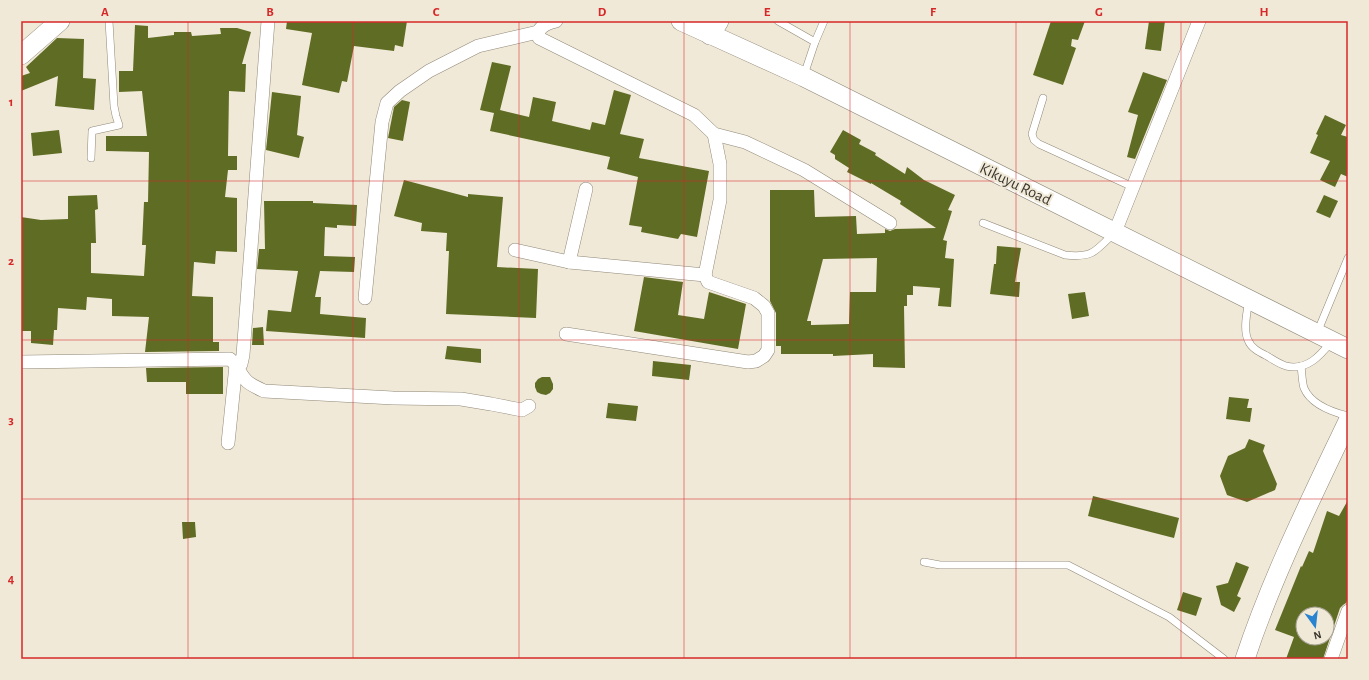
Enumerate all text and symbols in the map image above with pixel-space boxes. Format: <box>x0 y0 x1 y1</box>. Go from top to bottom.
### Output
text: A <box>101 6 109 19</box>
text: B <box>266 6 274 19</box>
text: C <box>433 6 440 19</box>
text: D <box>598 6 607 19</box>
text: E <box>764 6 771 19</box>
text: F <box>930 6 937 19</box>
text: G <box>1095 6 1103 19</box>
text: H <box>1259 6 1269 19</box>
text: 1 <box>9 96 13 109</box>
street label: Kikuyu Road <box>977 160 1054 209</box>
text: 2 <box>8 255 14 268</box>
text: 3 <box>8 414 14 427</box>
text: 4 <box>8 573 15 586</box>
north arrow <box>1295 606 1335 646</box>
text: N <box>1312 629 1323 641</box>

